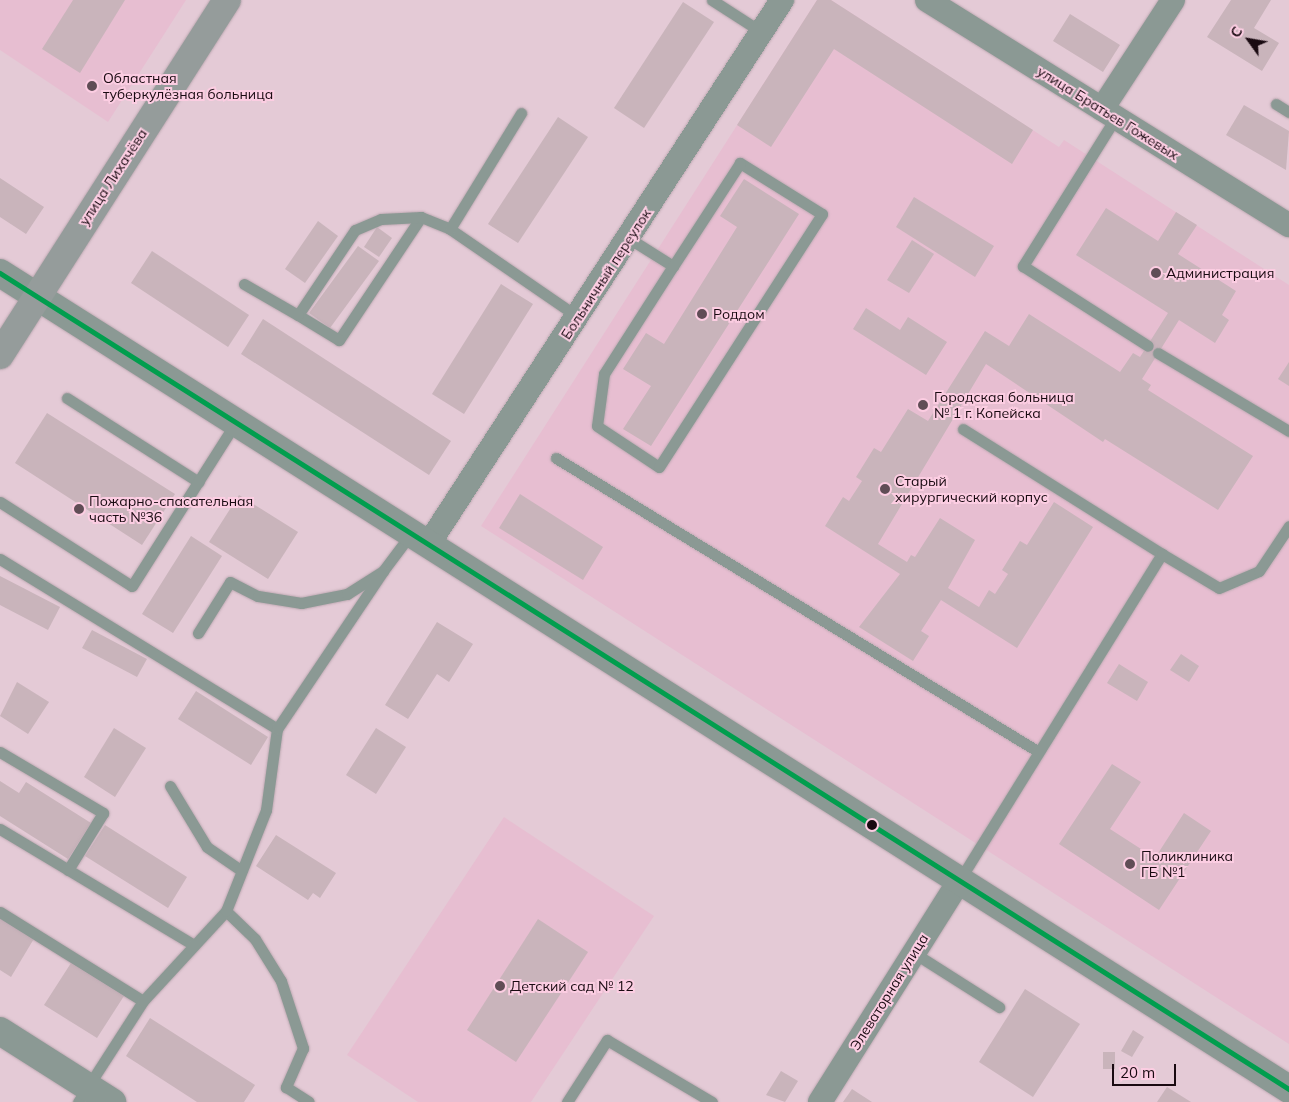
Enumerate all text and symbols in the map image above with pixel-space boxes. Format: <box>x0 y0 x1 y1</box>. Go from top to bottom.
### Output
north arrow <box>1224 15 1274 65</box>
text: С <box>1226 23 1246 41</box>
street label: улица Братьев Гожевых <box>1034 63 1182 163</box>
place label: Областная туберкулёзная больница <box>103 70 273 102</box>
marker: Областная туберкулёзная больница <box>85 79 99 93</box>
street label: улица Лихачёва <box>76 126 150 228</box>
street label: Больничный переулок <box>558 206 654 342</box>
place label: Администрация <box>1166 265 1274 281</box>
marker: Администрация <box>1150 267 1162 279</box>
place label: Роддом <box>713 306 765 322</box>
marker: Роддом <box>695 307 709 321</box>
place label: Городская больница № 1 г. Копейска <box>934 389 1074 422</box>
marker: Городская больница № 1 г. Копейска <box>916 398 930 412</box>
place label: Старый хирургический корпус <box>895 473 1048 506</box>
marker: Старый хирургический корпус <box>879 483 891 495</box>
place label: Пожарно-спасательная часть №36 <box>89 493 253 526</box>
marker: Пожарно-спасательная часть №36 <box>73 503 85 515</box>
unlabelled marker <box>867 820 877 830</box>
place label: Поликлиника ГБ №1 <box>1141 848 1233 880</box>
marker: Поликлиника ГБ №1 <box>1123 857 1137 871</box>
street label: Элеваторная улица <box>846 931 932 1053</box>
place label: Детский сад № 12 <box>510 978 634 994</box>
marker: Детский сад № 12 <box>494 980 506 992</box>
scale bar <box>1114 1054 1178 1086</box>
text: 20 m <box>1120 1063 1155 1082</box>

